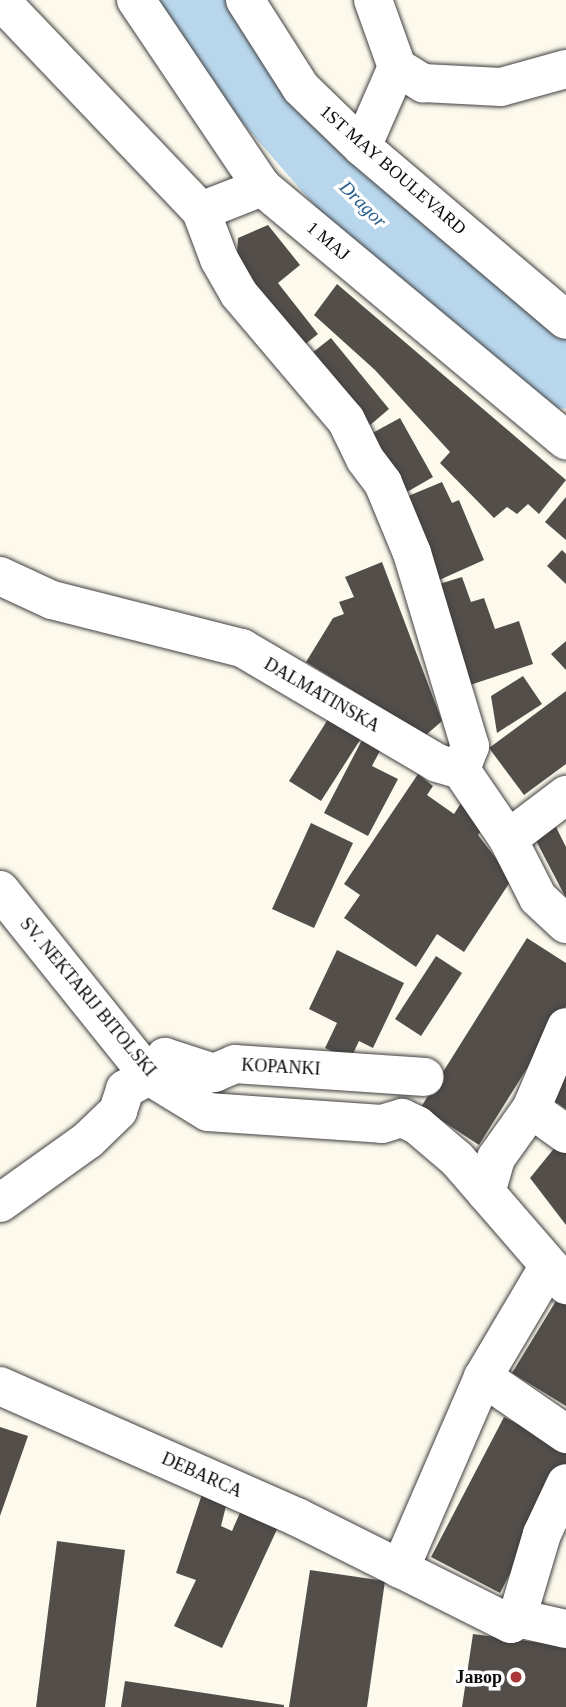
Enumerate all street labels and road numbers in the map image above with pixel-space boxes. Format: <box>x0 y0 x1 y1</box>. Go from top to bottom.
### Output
street label: 1ST MAY BOULEVARD <box>315 100 471 240</box>
street label: 1 MAJ <box>302 217 354 265</box>
street label: DALMATINSKA <box>260 653 384 737</box>
street label: SV. NEKTARIJ BITOLSKI <box>15 913 161 1081</box>
street label: KOPANKI <box>241 1054 321 1080</box>
street label: DEBARCA <box>158 1448 246 1502</box>

